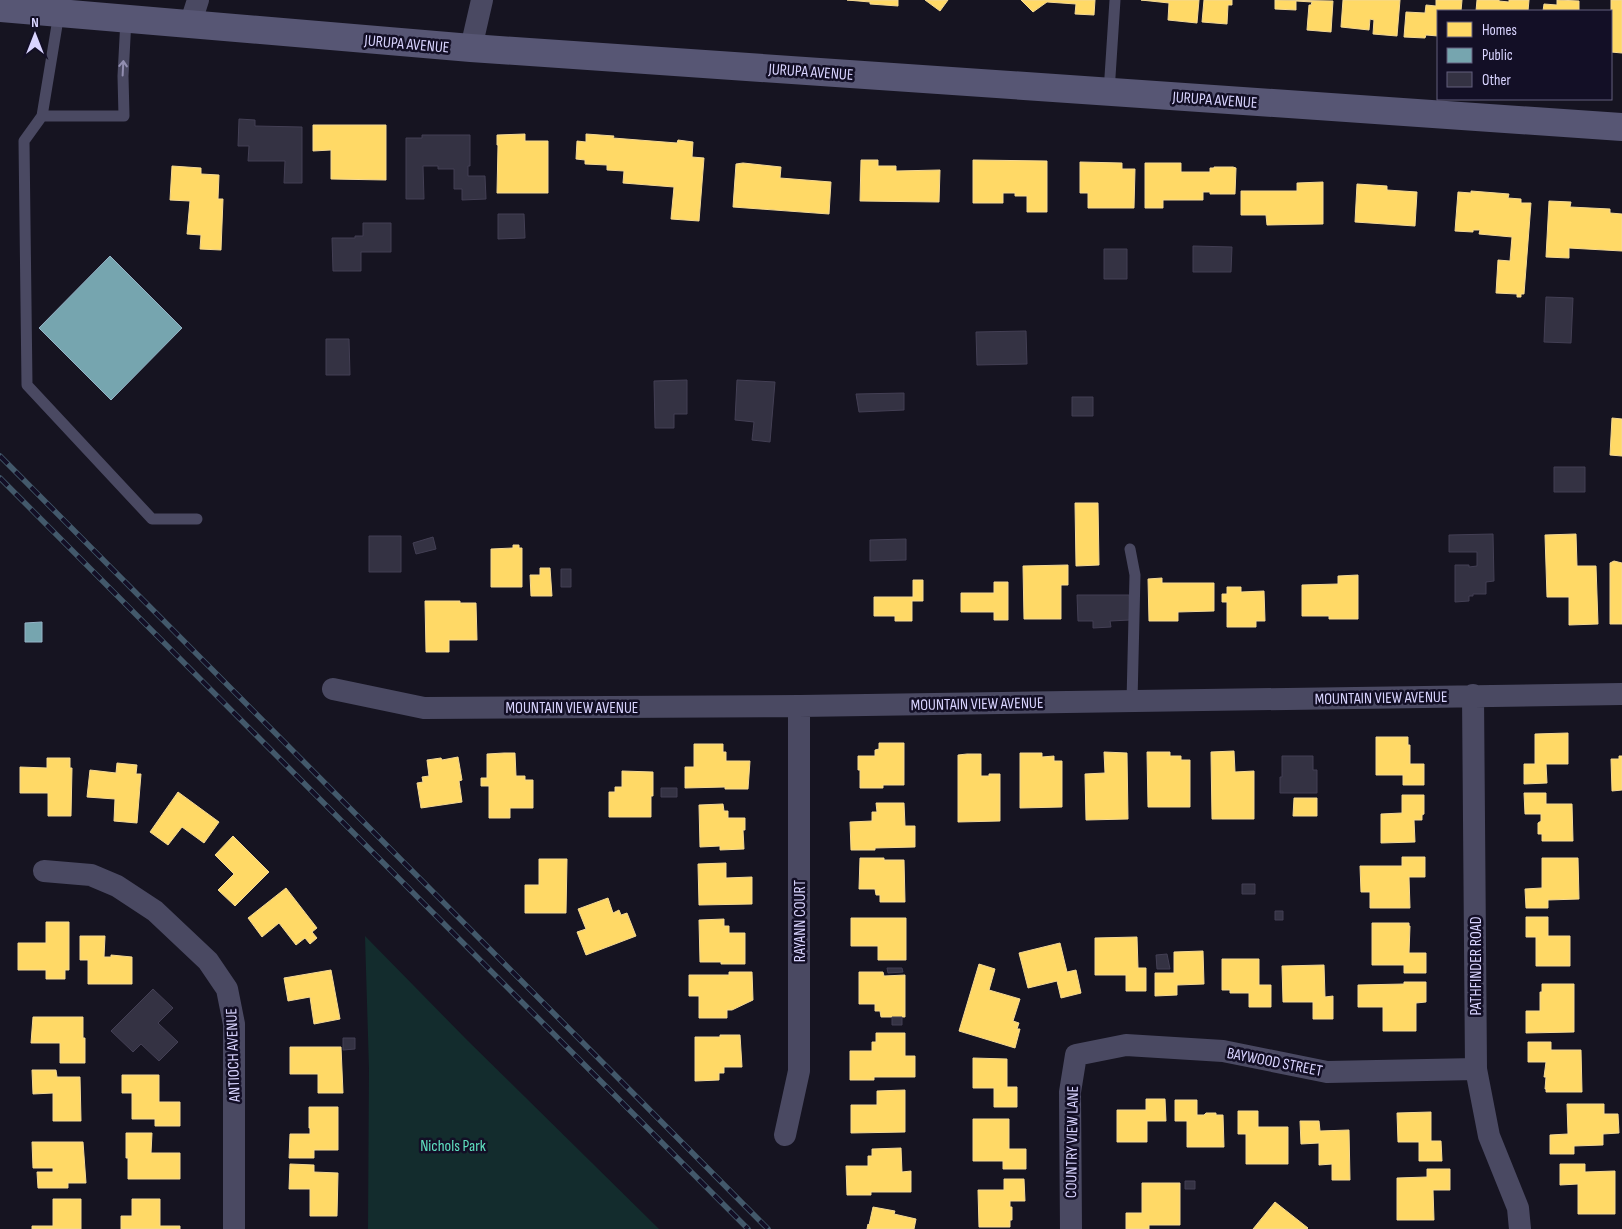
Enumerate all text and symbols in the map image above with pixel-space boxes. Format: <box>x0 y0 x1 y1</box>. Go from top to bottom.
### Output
north arrow <box>10 10 60 60</box>
legend <box>1437 10 1612 100</box>
text: N <box>31 14 39 31</box>
text: Homes <box>1482 21 1517 40</box>
street label: JURUPA AVENUE <box>363 31 450 58</box>
text: Public <box>1482 46 1513 65</box>
one-way arrow <box>119 60 128 76</box>
street label: JURUPA AVENUE <box>767 60 854 85</box>
text: Other <box>1482 71 1511 90</box>
street label: JURUPA AVENUE <box>1171 88 1258 113</box>
street label: MOUNTAIN VIEW AVENUE <box>1314 688 1448 709</box>
street label: MOUNTAIN VIEW AVENUE <box>910 694 1044 715</box>
street label: MOUNTAIN VIEW AVENUE <box>506 699 638 718</box>
street label: RAYANN COURT <box>791 879 810 962</box>
street label: PATHFINDER ROAD <box>1467 916 1486 1016</box>
street label: ANTIOCH AVENUE <box>222 1008 245 1103</box>
street label: BAYWOOD STREET <box>1225 1044 1325 1081</box>
street label: COUNTRY VIEW LANE <box>1062 1086 1083 1198</box>
park label: Nichols Park <box>420 1137 486 1156</box>

